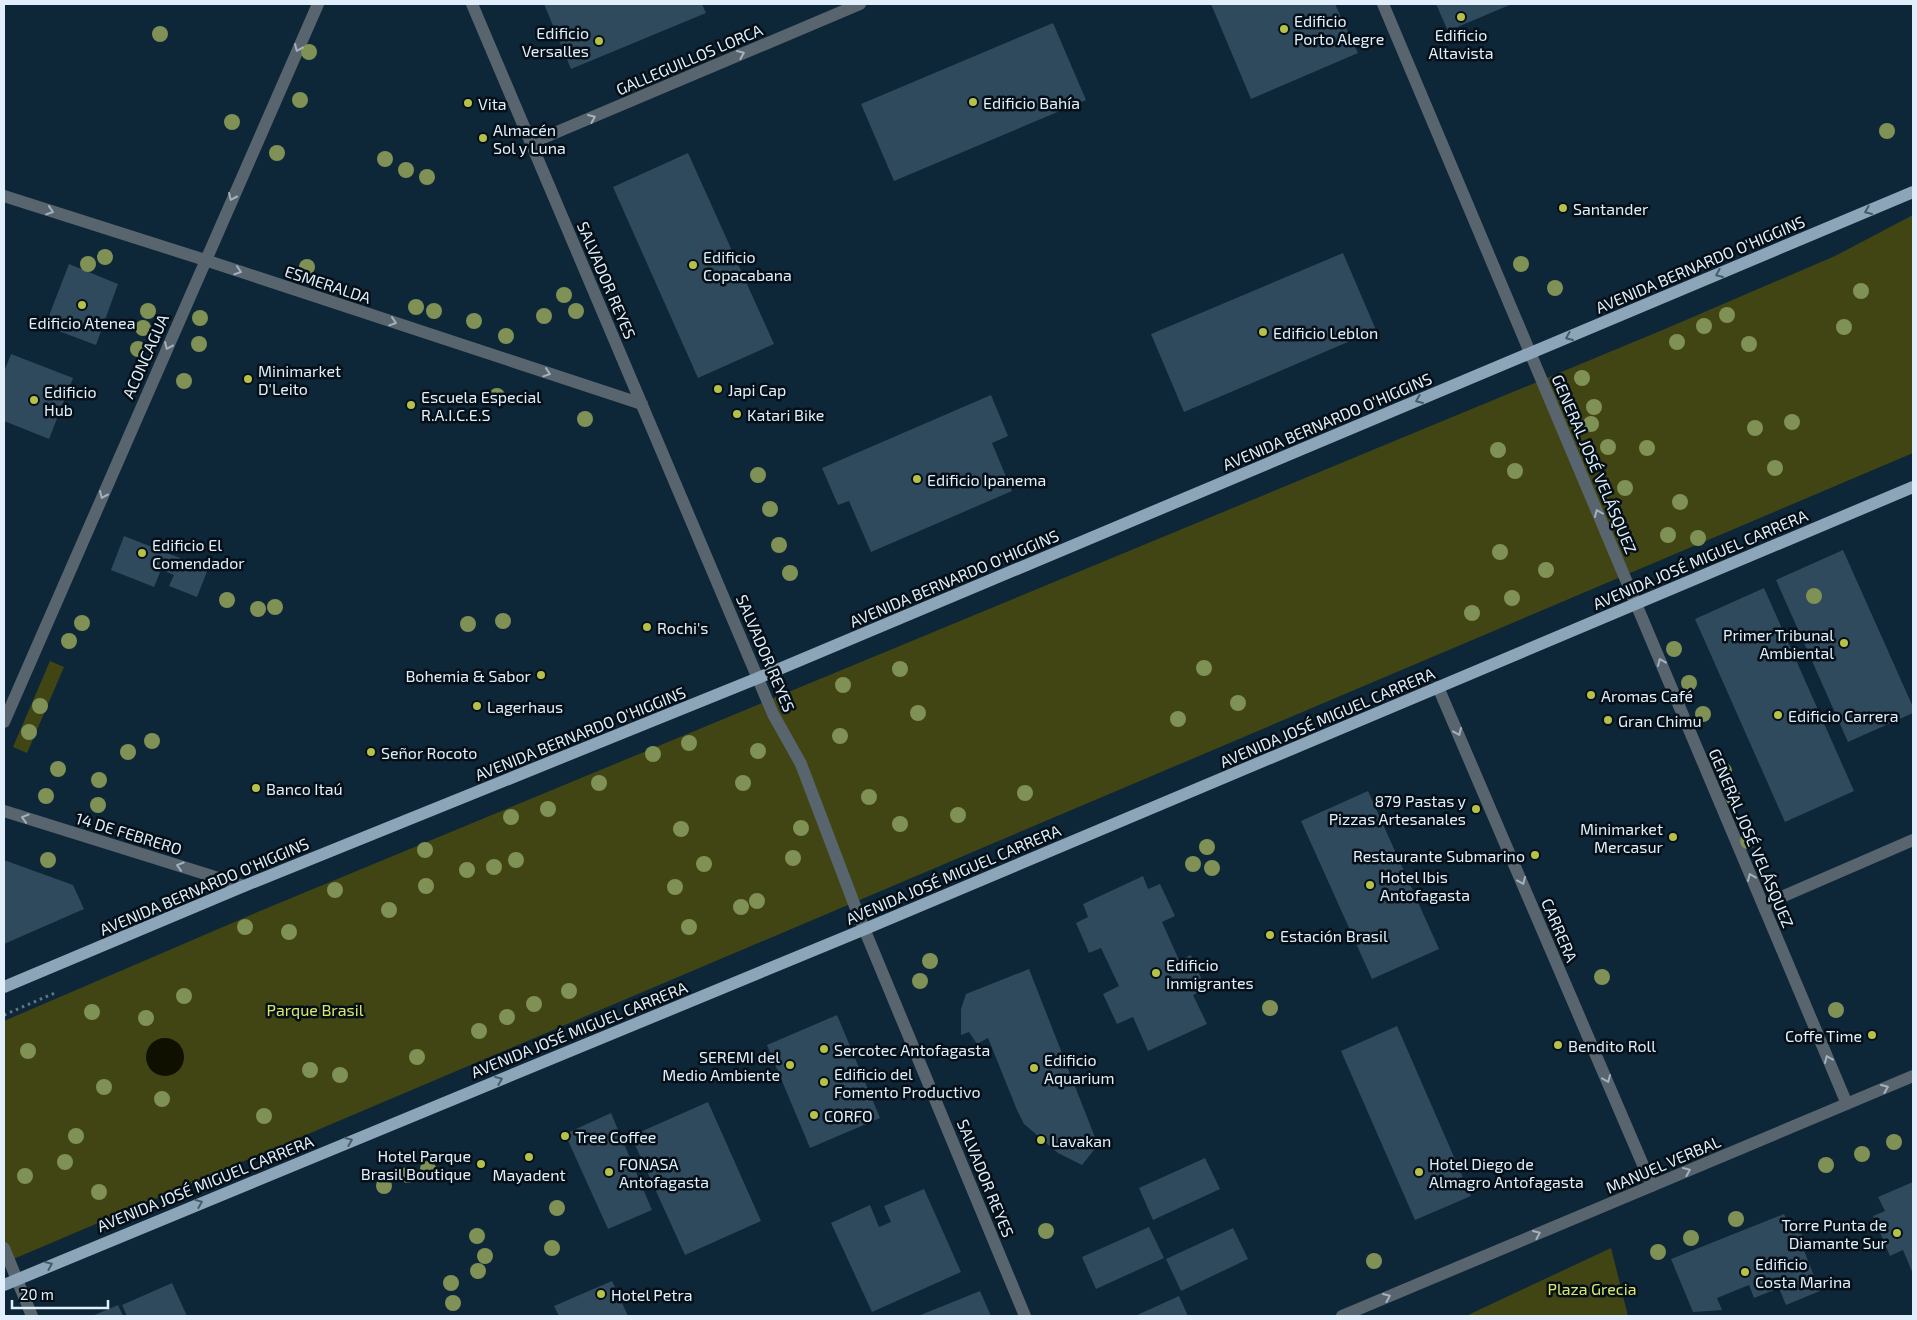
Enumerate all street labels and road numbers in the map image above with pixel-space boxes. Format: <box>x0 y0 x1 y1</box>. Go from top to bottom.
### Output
street label: GALLEGUILLOS LORCA <box>613 20 765 98</box>
street label: AVENIDA BERNARDO O'HIGGINS <box>1592 211 1808 317</box>
street label: SALVADOR REYES <box>574 218 640 342</box>
street label: ESMERALDA <box>282 261 374 307</box>
street label: ACONCAGUA <box>118 311 172 401</box>
street label: AVENIDA BERNARDO O'HIGGINS <box>1219 368 1435 474</box>
street label: GENERAL JOSÉ VELÁSQUEZ <box>1548 372 1641 557</box>
street label: AVENIDA JOSÉ MIGUEL CARRERA <box>1590 505 1810 613</box>
street label: AVENIDA BERNARDO O'HIGGINS <box>846 525 1062 631</box>
street label: SALVADOR REYES <box>733 591 799 715</box>
street label: AVENIDA JOSÉ MIGUEL CARRERA <box>1217 663 1437 771</box>
street label: AVENIDA BERNARDO O'HIGGINS <box>472 682 688 784</box>
street label: GENERAL JOSÉ VELÁSQUEZ <box>1705 746 1798 931</box>
street label: 14 DE FEBRERO <box>74 808 184 858</box>
street label: AVENIDA JOSÉ MIGUEL CARRERA <box>843 820 1063 928</box>
street label: AVENIDA BERNARDO O'HIGGINS <box>96 833 312 939</box>
street label: CARRERA <box>1538 895 1582 965</box>
street label: AVENIDA JOSÉ MIGUEL CARRERA <box>468 977 690 1081</box>
street label: SALVADOR REYES <box>954 1116 1018 1240</box>
street label: AVENIDA JOSÉ MIGUEL CARRERA <box>94 1131 316 1235</box>
street label: MANUEL VERBAL <box>1603 1131 1723 1197</box>

